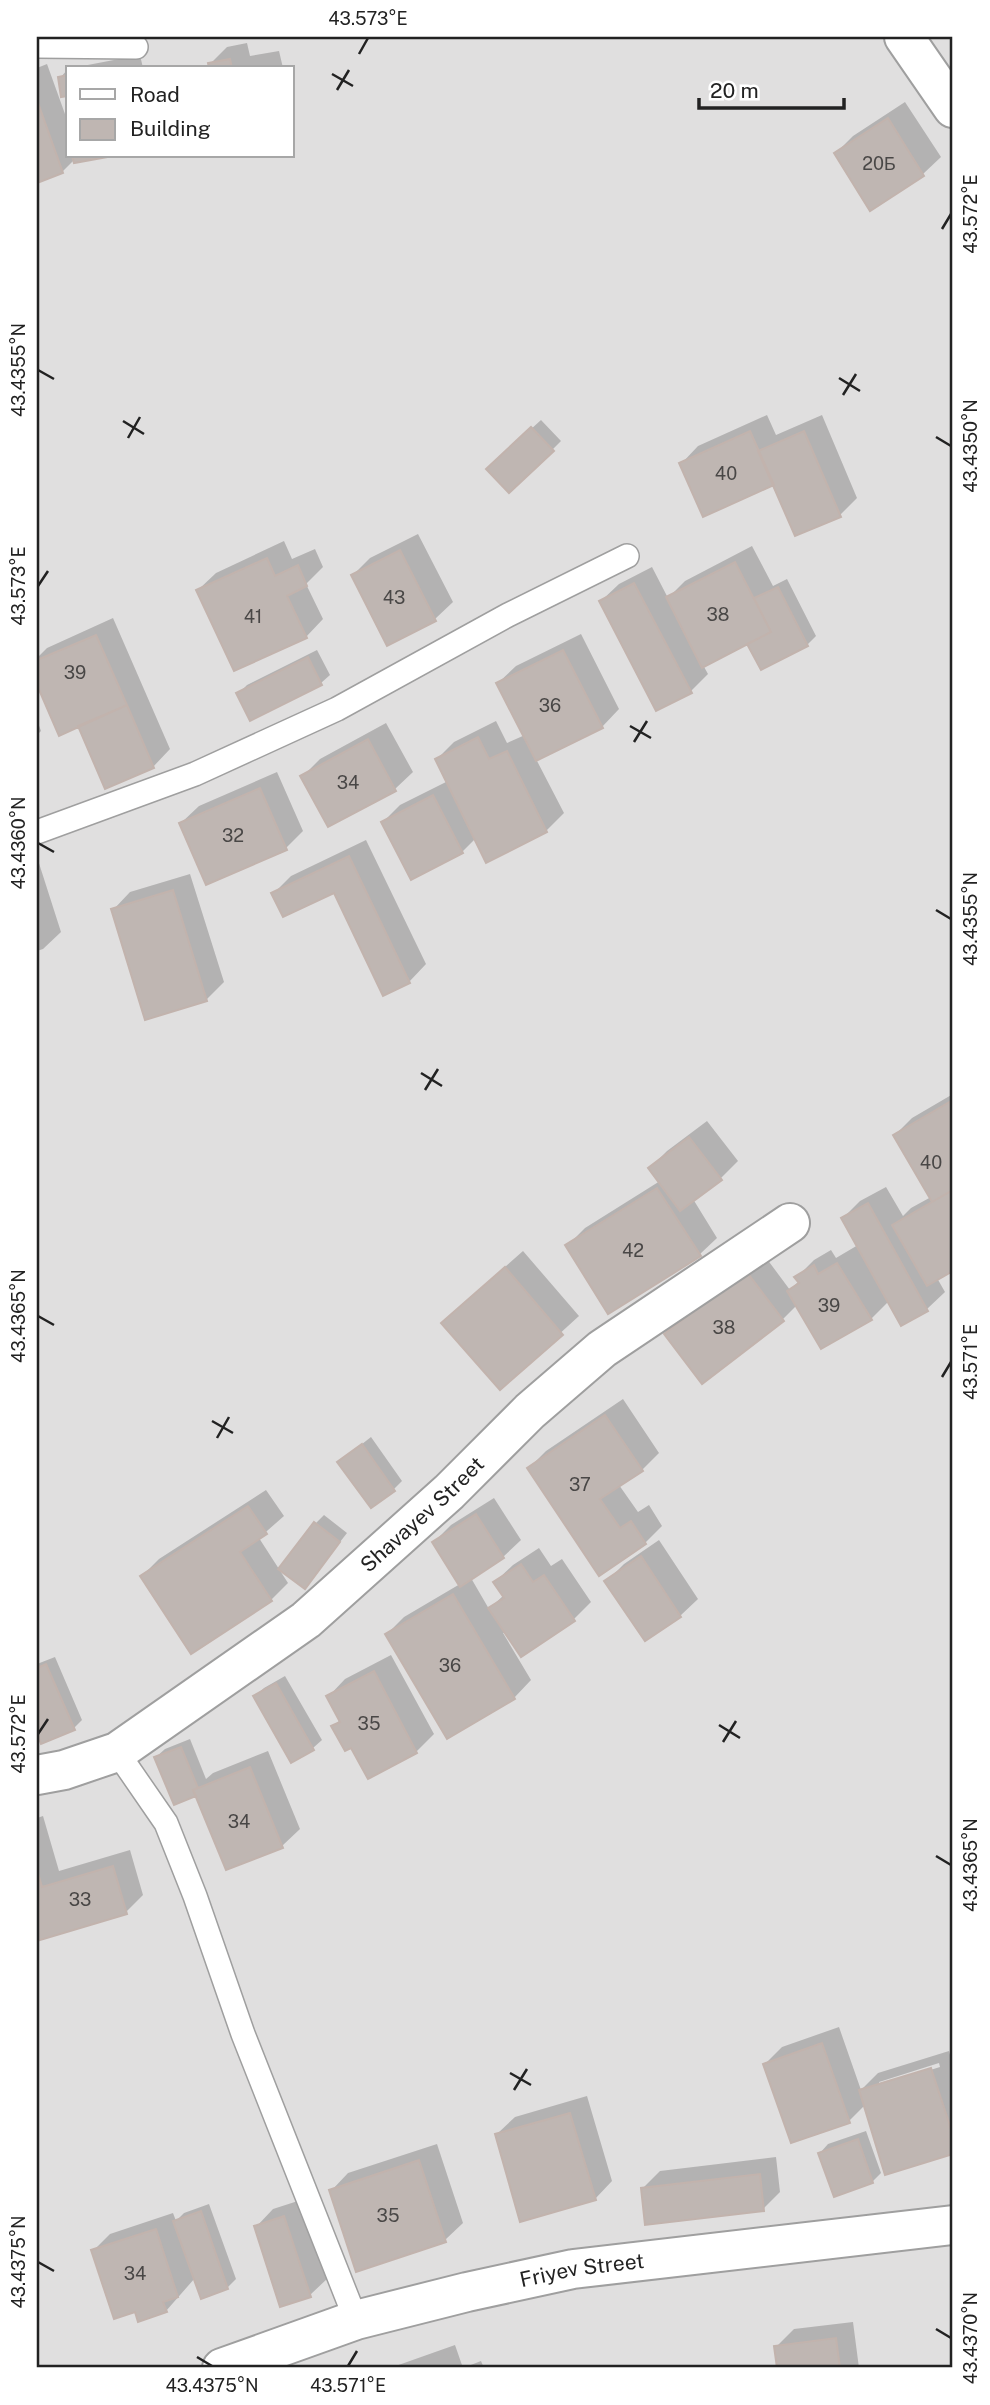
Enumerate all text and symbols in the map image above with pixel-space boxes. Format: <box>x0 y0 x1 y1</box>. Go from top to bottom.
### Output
text: 43.573°E <box>328 8 408 29</box>
legend <box>66 66 294 158</box>
scale bar <box>699 66 845 110</box>
text: 20 m <box>710 78 759 103</box>
text: Road <box>130 82 180 107</box>
text: Building <box>130 116 211 141</box>
house number: 20Б <box>862 153 896 174</box>
text: 43.572°E <box>960 174 981 254</box>
text: 43.4355°N <box>8 323 29 417</box>
text: 43.4350°N <box>960 399 981 493</box>
house number: 40 <box>715 463 737 484</box>
text: 43.573°E <box>8 546 29 626</box>
house number: 43 <box>383 587 405 608</box>
house number: 38 <box>707 604 729 625</box>
house number: 41 <box>244 606 262 627</box>
house number: 39 <box>64 662 86 683</box>
house number: 36 <box>539 695 561 716</box>
house number: 34 <box>337 772 359 793</box>
text: 43.4360°N <box>8 796 29 890</box>
house number: 32 <box>222 825 244 846</box>
text: 43.4355°N <box>960 872 981 966</box>
house number: 40 <box>920 1152 942 1173</box>
house number: 42 <box>622 1240 644 1261</box>
text: 43.4365°N <box>8 1269 29 1363</box>
house number: 39 <box>818 1295 840 1316</box>
house number: 38 <box>713 1317 735 1338</box>
text: 43.571°E <box>960 1324 981 1400</box>
street label: Shavayev Street <box>355 1451 489 1577</box>
house number: 37 <box>569 1474 591 1495</box>
house number: 36 <box>439 1655 461 1676</box>
text: 43.572°E <box>8 1694 29 1774</box>
house number: 35 <box>358 1713 380 1734</box>
house number: 34 <box>228 1811 250 1832</box>
text: 43.4365°N <box>960 1818 981 1912</box>
house number: 33 <box>69 1889 91 1910</box>
house number: 35 <box>377 2205 399 2226</box>
text: 43.4375°N <box>8 2215 29 2309</box>
street label: Friyev Street <box>517 2248 645 2292</box>
house number: 34 <box>124 2263 146 2284</box>
text: 43.4370°N <box>960 2292 981 2384</box>
text: 43.4375°N <box>165 2375 259 2396</box>
text: 43.571°E <box>310 2375 386 2396</box>

